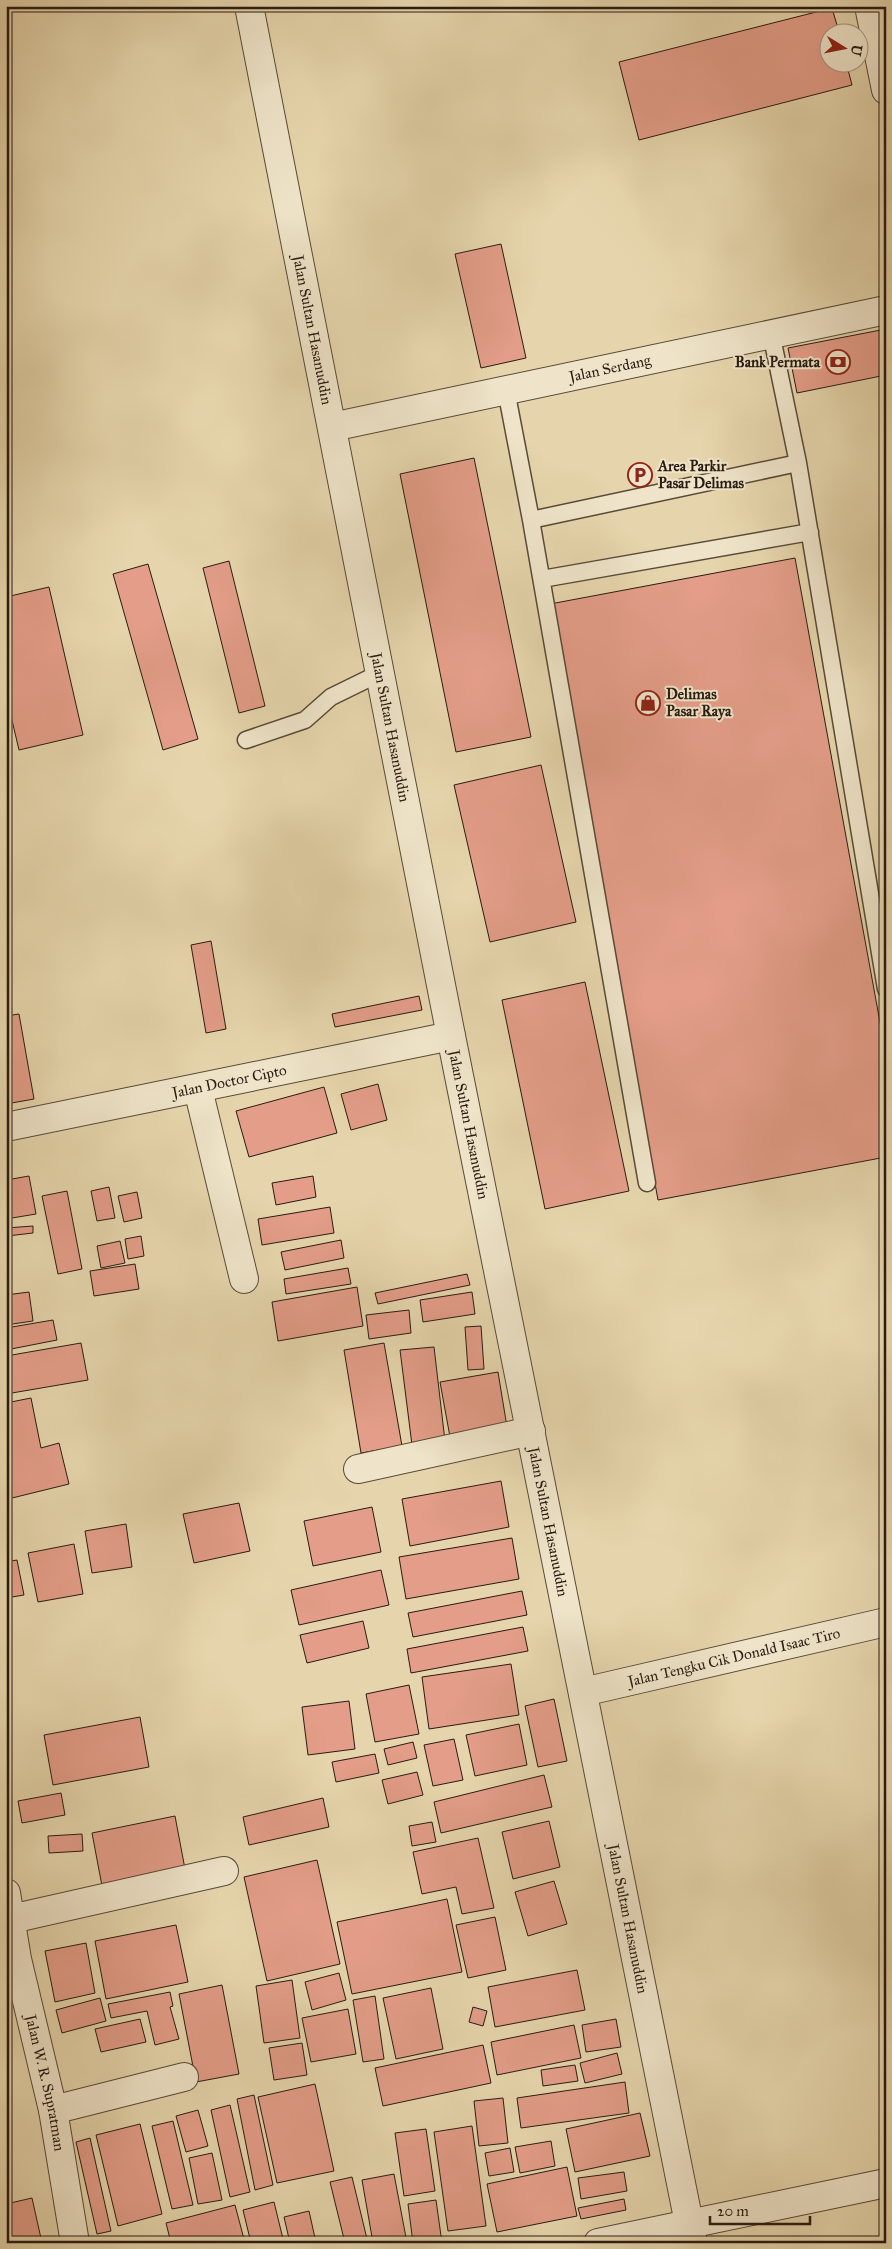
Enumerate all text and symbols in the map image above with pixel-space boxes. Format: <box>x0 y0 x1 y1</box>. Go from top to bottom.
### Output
north arrow <box>820 22 870 72</box>
text: U <box>847 43 866 58</box>
street label: Jalan Sultan Hasanuddin <box>288 252 336 406</box>
bank icon: Bank Permata <box>825 349 851 375</box>
street label: Jalan Serdang <box>565 351 653 387</box>
place label: Bank Permata <box>735 353 821 371</box>
place label: Area Parkir Pasar Delimas <box>657 457 745 492</box>
parking icon: Area Parkir Pasar Delimas <box>627 462 653 488</box>
street label: Jalan Sultan Hasanuddin <box>366 649 414 804</box>
place label: Delimas Pasar Raya <box>666 685 732 721</box>
shop icon: Delimas Pasar Raya <box>635 690 661 716</box>
street label: Jalan Sultan Hasanuddin <box>444 1046 493 1201</box>
street label: Jalan Doctor Cipto <box>169 1061 288 1103</box>
street label: Jalan Sultan Hasanuddin <box>523 1443 572 1598</box>
street label: Jalan Tengku Cik Donald Isaac Tiro <box>624 1624 842 1692</box>
street label: Jalan Sultan Hasanuddin <box>603 1841 652 1995</box>
street label: Jalan W. R. Supratman <box>20 2011 69 2152</box>
scale bar <box>710 2194 810 2226</box>
text: 20 m <box>717 2202 749 2220</box>

